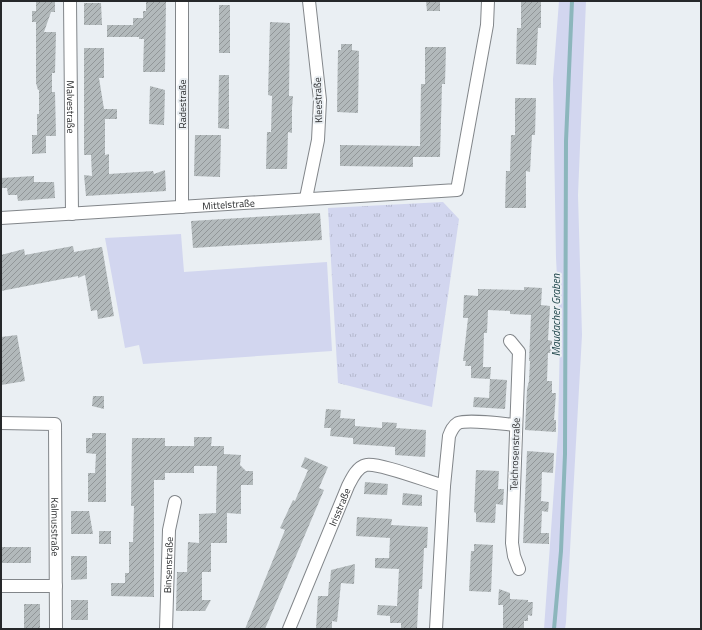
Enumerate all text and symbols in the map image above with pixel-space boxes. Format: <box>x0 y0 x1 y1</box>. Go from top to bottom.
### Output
street label: Kleestraße <box>310 77 326 123</box>
street label: Malvestraße <box>63 80 79 134</box>
street label: Radestraße <box>175 80 190 128</box>
street label: Mittelstraße <box>202 195 255 213</box>
water label: Maudacher Graben <box>548 273 564 356</box>
street label: Teichrosenstraße <box>506 418 524 490</box>
street label: Irisstraße <box>325 486 354 528</box>
street label: Kalmusstraße <box>48 498 63 556</box>
street label: Binsenstraße <box>160 537 176 593</box>

